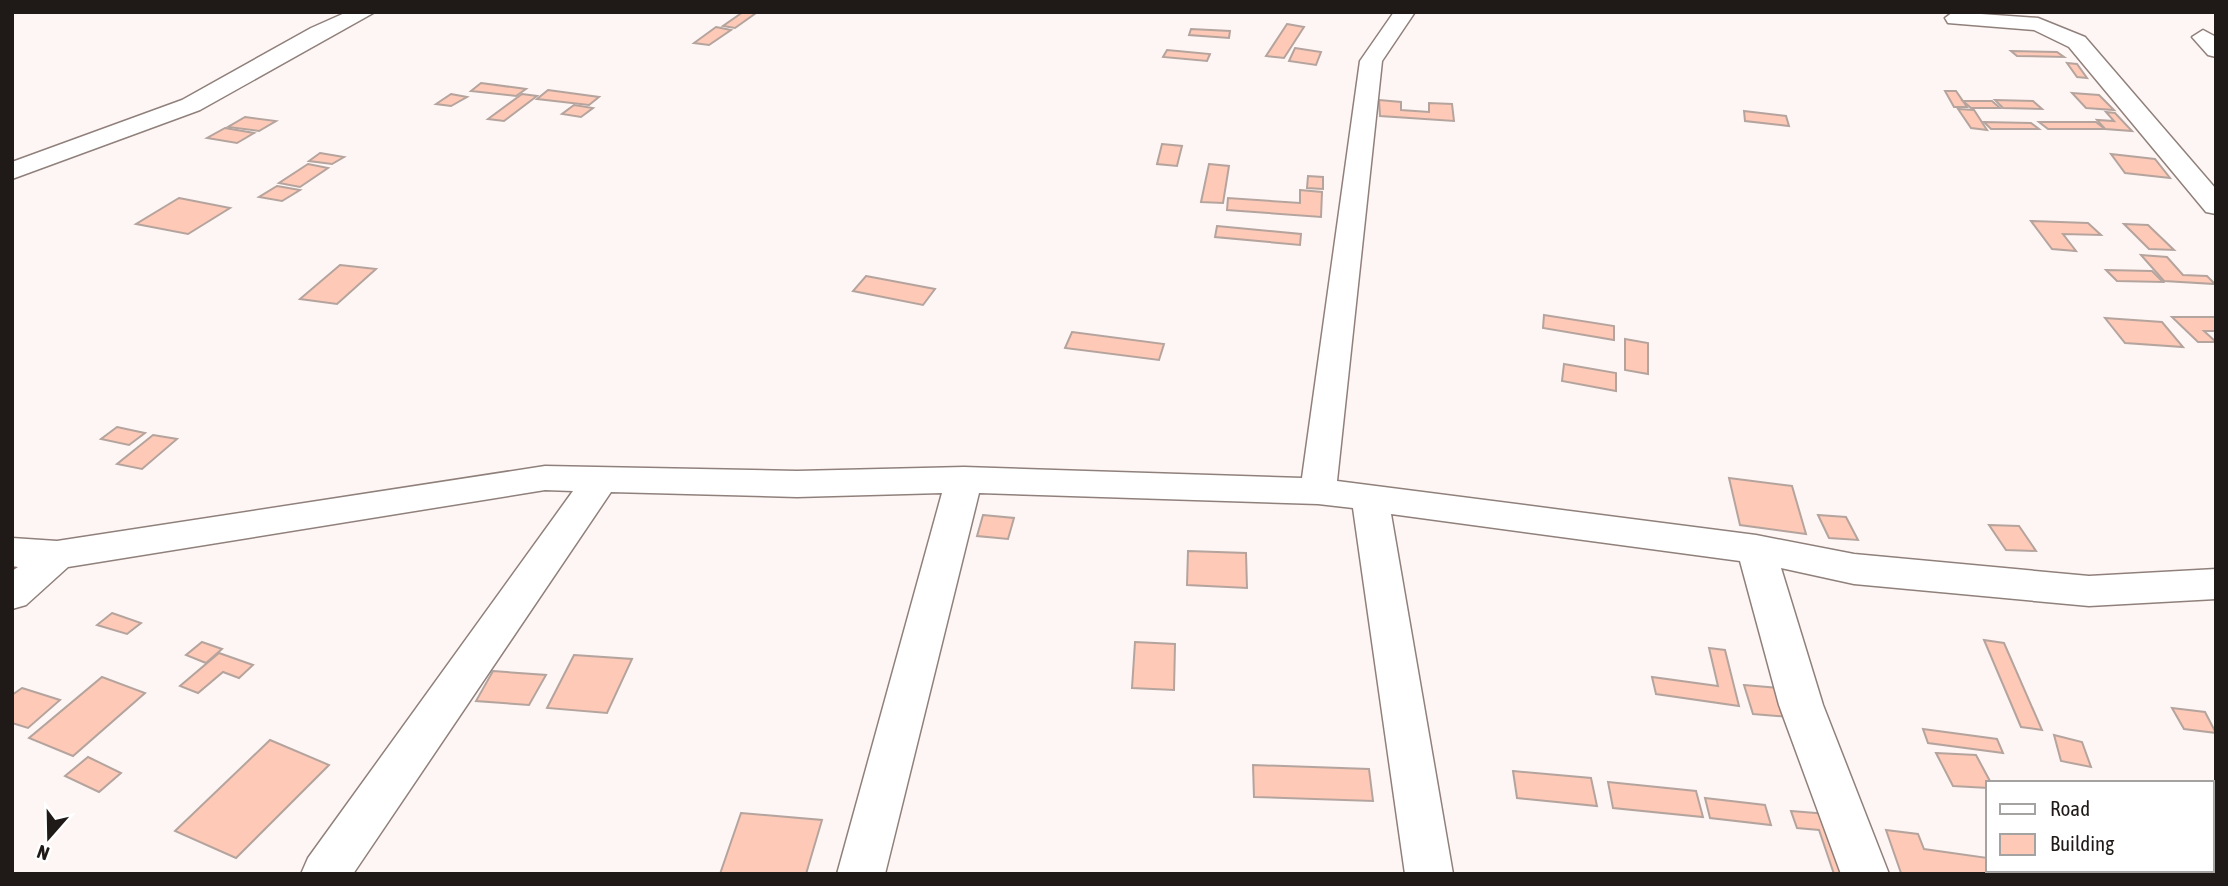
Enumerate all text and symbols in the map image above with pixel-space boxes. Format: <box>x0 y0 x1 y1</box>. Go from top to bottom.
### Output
legend <box>1986 781 2214 872</box>
text: Road <box>2050 796 2090 820</box>
north arrow <box>14 802 84 872</box>
text: Building <box>2050 831 2114 855</box>
text: N <box>34 841 52 865</box>

